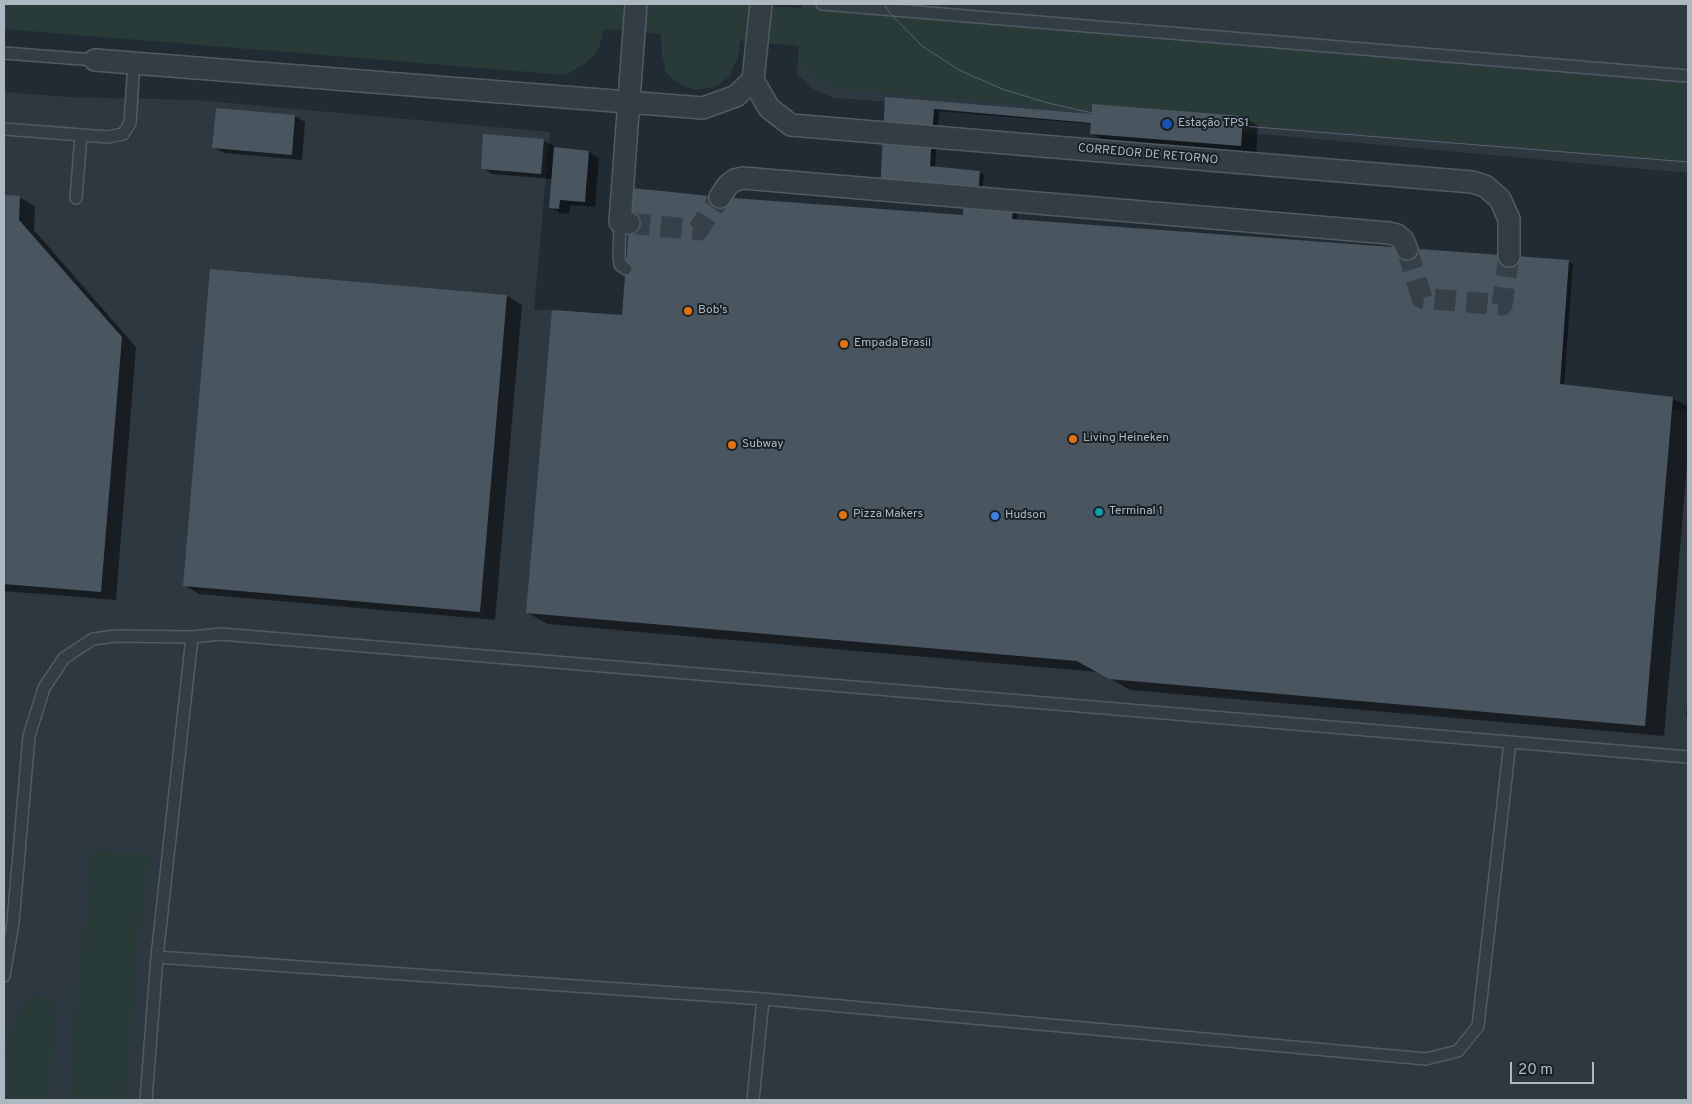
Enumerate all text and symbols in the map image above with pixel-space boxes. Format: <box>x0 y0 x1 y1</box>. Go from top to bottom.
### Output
marker: Estação TPS1 <box>1160 117 1174 131</box>
place label: Estação TPS1 <box>1178 117 1249 131</box>
street label: CORREDOR DE RETORNO <box>1077 142 1219 168</box>
place label: Bob's <box>698 304 728 318</box>
marker: Bob's <box>682 305 694 317</box>
place label: Empada Brasil <box>854 337 931 351</box>
marker: Empada Brasil <box>838 338 850 350</box>
place label: Living Heineken <box>1083 432 1169 446</box>
marker: Living Heineken <box>1067 433 1079 445</box>
place label: Subway <box>742 438 784 452</box>
marker: Subway <box>726 439 738 451</box>
place label: Terminal 1 <box>1109 505 1163 519</box>
marker: Terminal 1 <box>1093 506 1105 518</box>
place label: Pizza Makers <box>853 508 923 522</box>
marker: Pizza Makers <box>837 509 849 521</box>
place label: Hudson <box>1005 509 1046 523</box>
marker: Hudson <box>989 510 1001 522</box>
scale bar <box>1512 1052 1596 1084</box>
text: 20 m <box>1518 1061 1553 1080</box>

